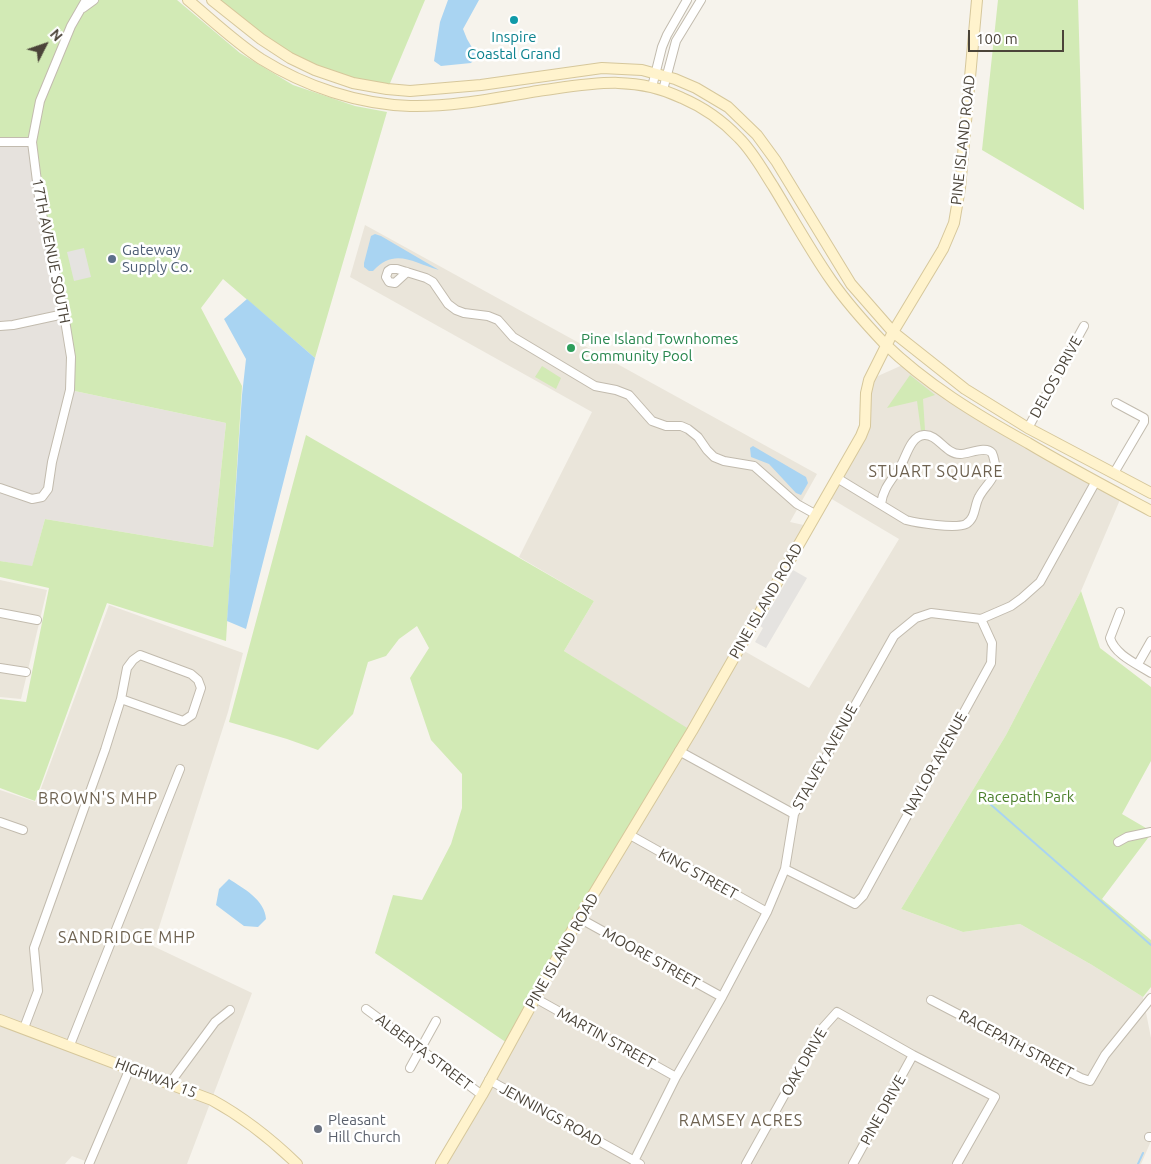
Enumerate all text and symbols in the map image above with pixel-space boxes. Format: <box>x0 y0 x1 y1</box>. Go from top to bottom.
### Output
marker: Inspire Coastal Grand <box>508 14 520 26</box>
north arrow <box>20 20 70 70</box>
scale bar <box>971 20 1067 52</box>
text: N <box>47 26 66 44</box>
place label: Inspire Coastal Grand <box>467 28 561 63</box>
text: 100 m <box>976 30 1018 47</box>
street label: PINE ISLAND ROAD <box>947 74 979 206</box>
street label: 17TH AVENUE SOUTH <box>28 177 74 325</box>
place label: Gateway Supply Co. <box>122 241 192 276</box>
marker: Gateway Supply Co. <box>106 253 118 265</box>
place label: Pine Island Townhomes Community Pool <box>581 330 738 365</box>
street label: DELOS DRIVE <box>1026 333 1086 421</box>
marker: Pine Island Townhomes Community Pool <box>565 342 577 354</box>
district label: STUART SQUARE <box>867 462 1005 482</box>
street label: PINE ISLAND ROAD <box>726 540 806 662</box>
street label: STALVEY AVENUE <box>789 701 861 813</box>
street label: NAYLOR AVENUE <box>899 709 971 819</box>
park label: Racepath Park <box>978 788 1074 806</box>
district label: BROWN'S MHP <box>37 789 159 809</box>
street label: KING STREET <box>655 845 741 903</box>
street label: PINE ISLAND ROAD <box>522 890 602 1012</box>
street label: MOORE STREET <box>599 924 703 992</box>
district label: SANDRIDGE MHP <box>56 928 198 948</box>
street label: MARTIN STREET <box>554 1004 658 1072</box>
street label: RACEPATH STREET <box>956 1006 1076 1082</box>
street label: ALBERTA STREET <box>372 1010 476 1094</box>
street label: OAK DRIVE <box>777 1025 831 1099</box>
street label: HIGHWAY 15 <box>113 1054 199 1102</box>
street label: PINE DRIVE <box>856 1072 910 1148</box>
street label: JENNINGS ROAD <box>497 1079 605 1151</box>
place label: Pleasant Hill Church <box>328 1111 401 1146</box>
district label: RAMSEY ACRES <box>677 1111 805 1131</box>
marker: Pleasant Hill Church <box>312 1123 324 1135</box>

